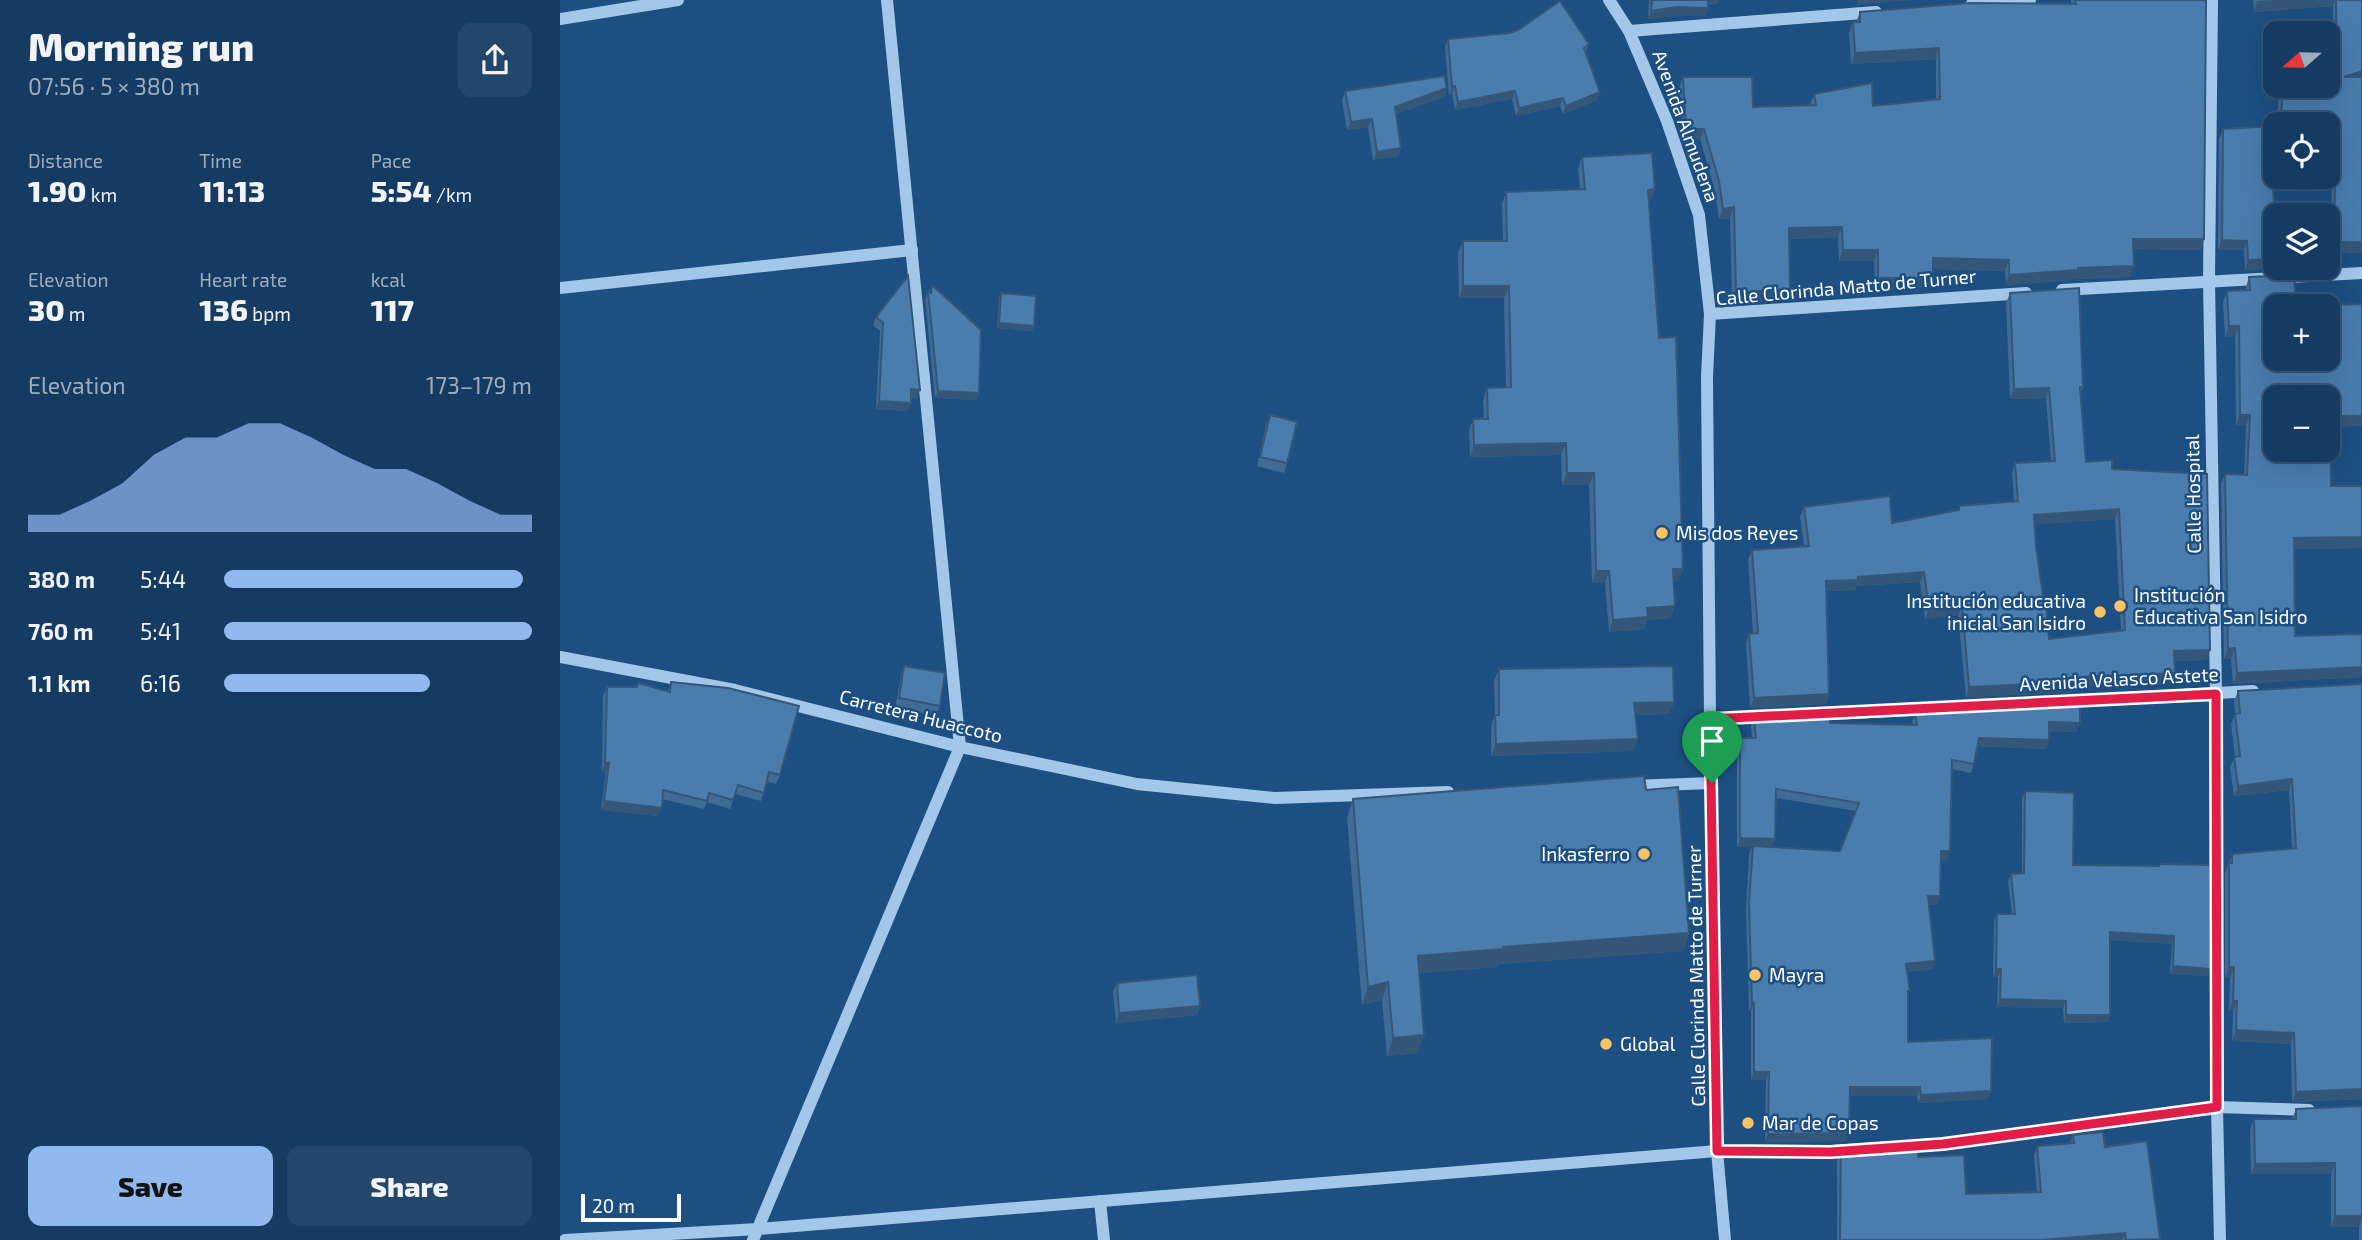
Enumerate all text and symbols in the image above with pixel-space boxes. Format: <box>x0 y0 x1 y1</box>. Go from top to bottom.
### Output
north arrow <box>2263 21 2340 98</box>
map controls <box>2263 21 2340 462</box>
text: Morning run <box>28 23 254 69</box>
button: share <box>458 23 532 97</box>
street label: Avenida Almudena <box>1648 47 1725 205</box>
text: 07:56 · 5 × 380 m <box>28 72 200 100</box>
button: locate <box>2263 112 2340 189</box>
text: Distance <box>28 149 103 172</box>
text: Time <box>199 149 242 172</box>
text: Pace <box>371 149 412 172</box>
text: 1.90 <box>28 172 86 208</box>
text: 11:13 <box>199 172 265 208</box>
text: 5:54 <box>371 172 432 208</box>
text: km <box>86 183 117 206</box>
text: /km <box>432 183 472 206</box>
button: layers <box>2263 203 2340 280</box>
street label: Calle Clorinda Matto de Turner <box>1715 264 1978 309</box>
text: Elevation <box>28 268 109 291</box>
text: Heart rate <box>199 268 287 291</box>
text: kcal <box>371 268 405 291</box>
text: 30 <box>28 291 65 327</box>
text: 136 <box>199 291 248 327</box>
text: 117 <box>371 291 414 327</box>
button: + <box>2263 294 2340 371</box>
text: m <box>65 302 85 325</box>
text: bpm <box>248 302 291 325</box>
text: Elevation <box>28 371 126 399</box>
text: 173–179 m <box>426 371 532 399</box>
button: − <box>2263 385 2340 462</box>
street label: Calle Hospital <box>2180 434 2205 554</box>
place label: Mis dos Reyes <box>1676 521 1798 544</box>
marker: Mis dos Reyes <box>1654 525 1670 541</box>
text: 380 m <box>28 565 95 593</box>
text: 5:44 <box>140 565 186 593</box>
place label: Institución Educativa San Isidro <box>2134 583 2307 628</box>
place label: Institución educativa inicial San Isidro <box>1906 589 2086 634</box>
marker: Institución Educativa San Isidro <box>2112 598 2128 614</box>
marker: Institución educativa inicial San Isidro <box>2092 604 2108 620</box>
text: 760 m <box>28 617 93 645</box>
text: 5:41 <box>140 617 181 645</box>
street label: Avenida Velasco Astete <box>2019 662 2219 695</box>
text: 1.1 km <box>28 669 91 697</box>
text: 6:16 <box>140 669 181 697</box>
street label: Carretera Huaccoto <box>837 684 1005 747</box>
pin <box>1682 711 1742 783</box>
icon: arrive <box>1693 722 1731 760</box>
place label: Inkasferro <box>1541 842 1630 865</box>
street label: Calle Clorinda Matto de Turner <box>1682 845 1709 1107</box>
marker: Inkasferro <box>1636 846 1652 862</box>
place label: Mayra <box>1769 963 1824 986</box>
marker: Mayra <box>1747 967 1763 983</box>
place label: Global <box>1620 1032 1676 1055</box>
marker: Global <box>1598 1036 1614 1052</box>
place label: Mar de Copas <box>1762 1111 1879 1134</box>
marker: Mar de Copas <box>1740 1115 1756 1131</box>
button: Save <box>28 1146 273 1226</box>
button: Share <box>287 1146 532 1226</box>
scale bar <box>581 1191 681 1223</box>
text: 20 m <box>592 1194 635 1217</box>

